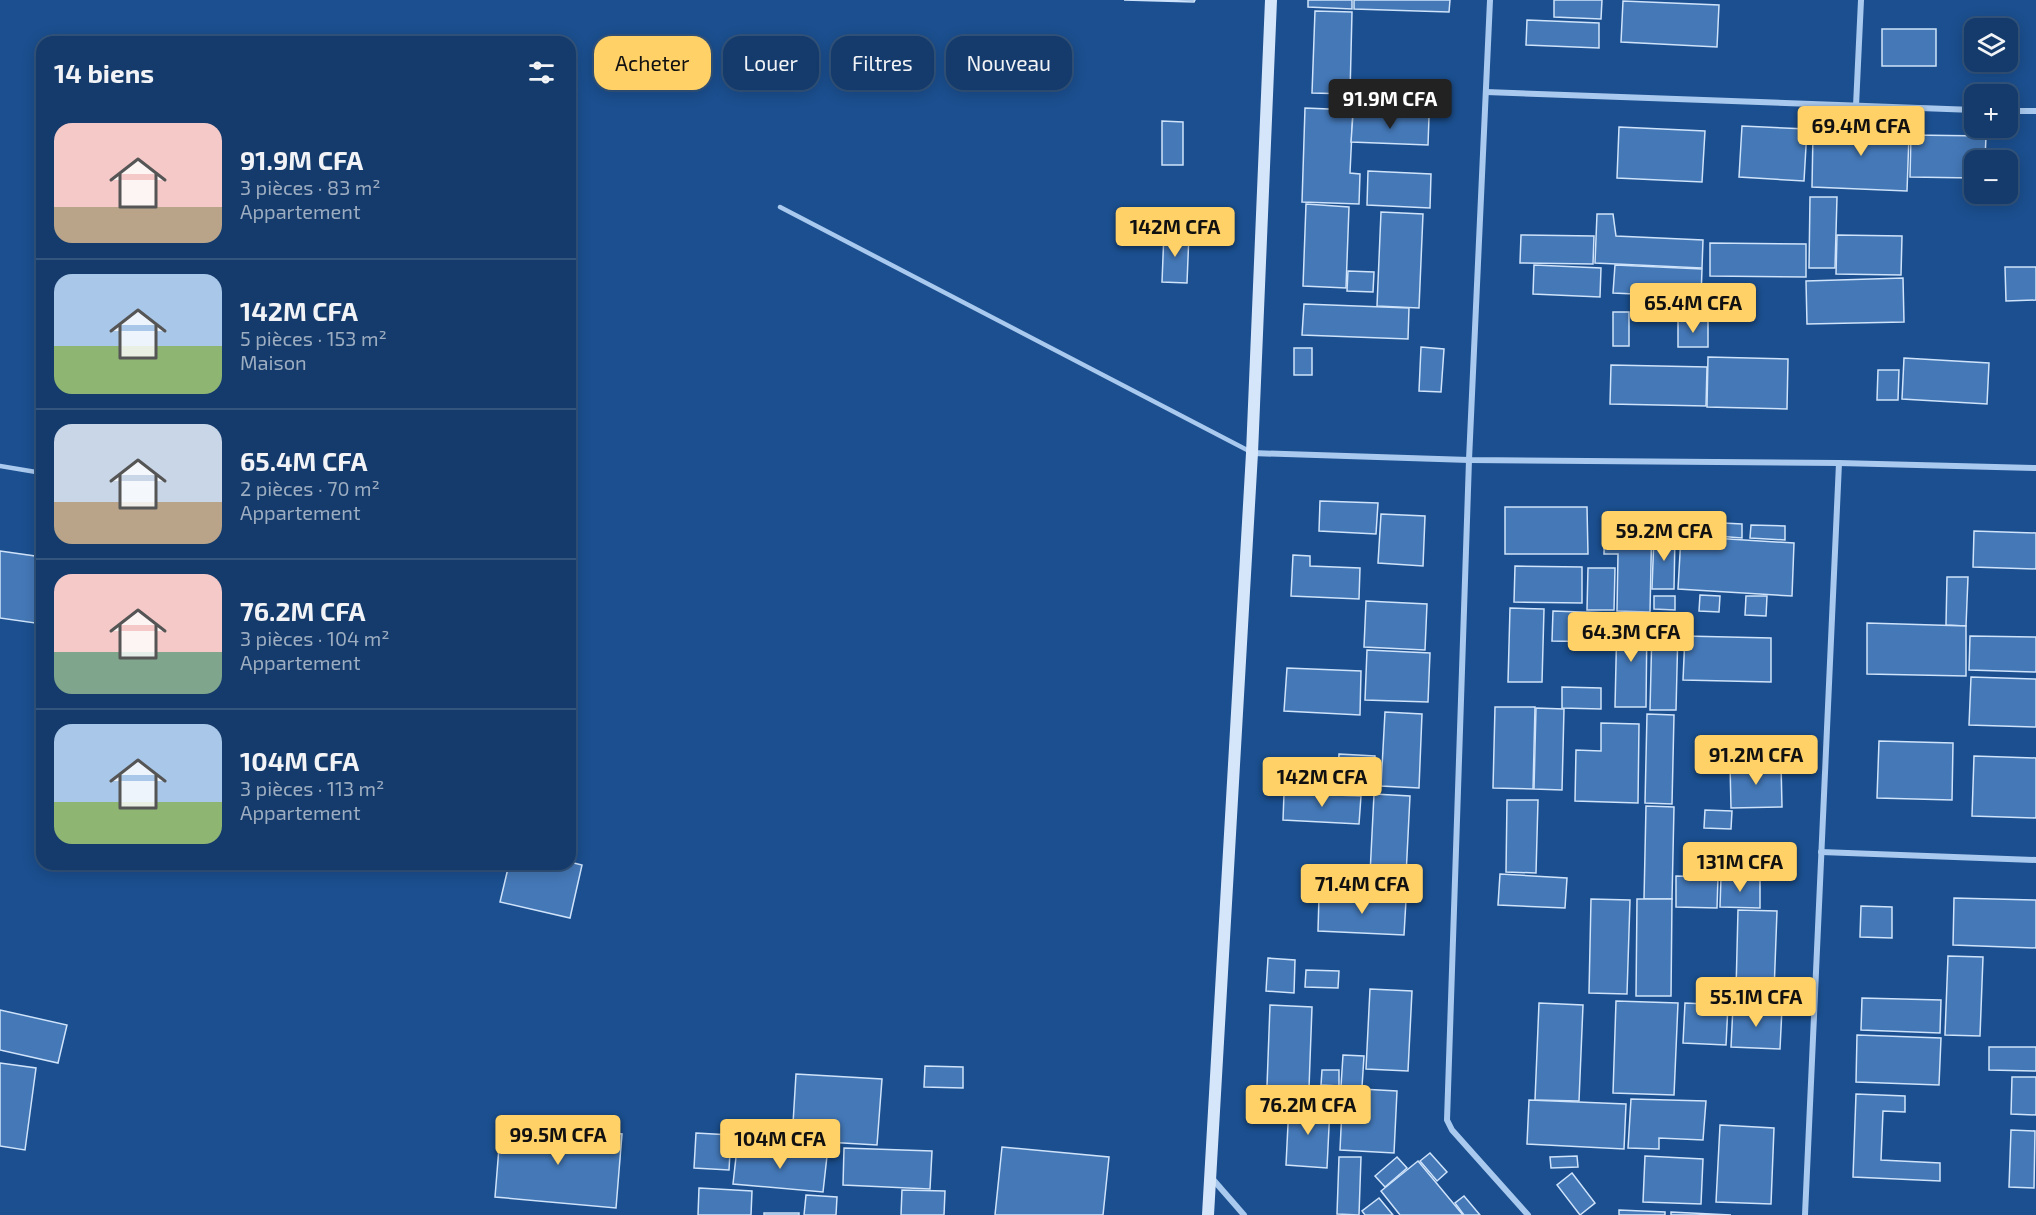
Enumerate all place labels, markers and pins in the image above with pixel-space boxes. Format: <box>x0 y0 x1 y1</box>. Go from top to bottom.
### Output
pin: 91.9M CFA <box>1321 79 1459 130</box>
pin: 69.4M CFA <box>1792 106 1930 157</box>
pin: 142M CFA <box>1113 207 1237 258</box>
pin: 65.4M CFA <box>1624 283 1762 334</box>
pin: 59.2M CFA <box>1595 511 1733 562</box>
pin: 64.3M CFA <box>1562 612 1700 663</box>
pin: 91.2M CFA <box>1687 735 1825 786</box>
pin: 142M CFA <box>1260 757 1384 808</box>
pin: 131M CFA <box>1678 842 1802 893</box>
pin: 71.4M CFA <box>1293 864 1431 915</box>
pin: 55.1M CFA <box>1687 977 1825 1028</box>
pin: 76.2M CFA <box>1239 1085 1377 1136</box>
pin: 99.5M CFA <box>489 1115 627 1166</box>
pin: 104M CFA <box>718 1119 842 1170</box>

